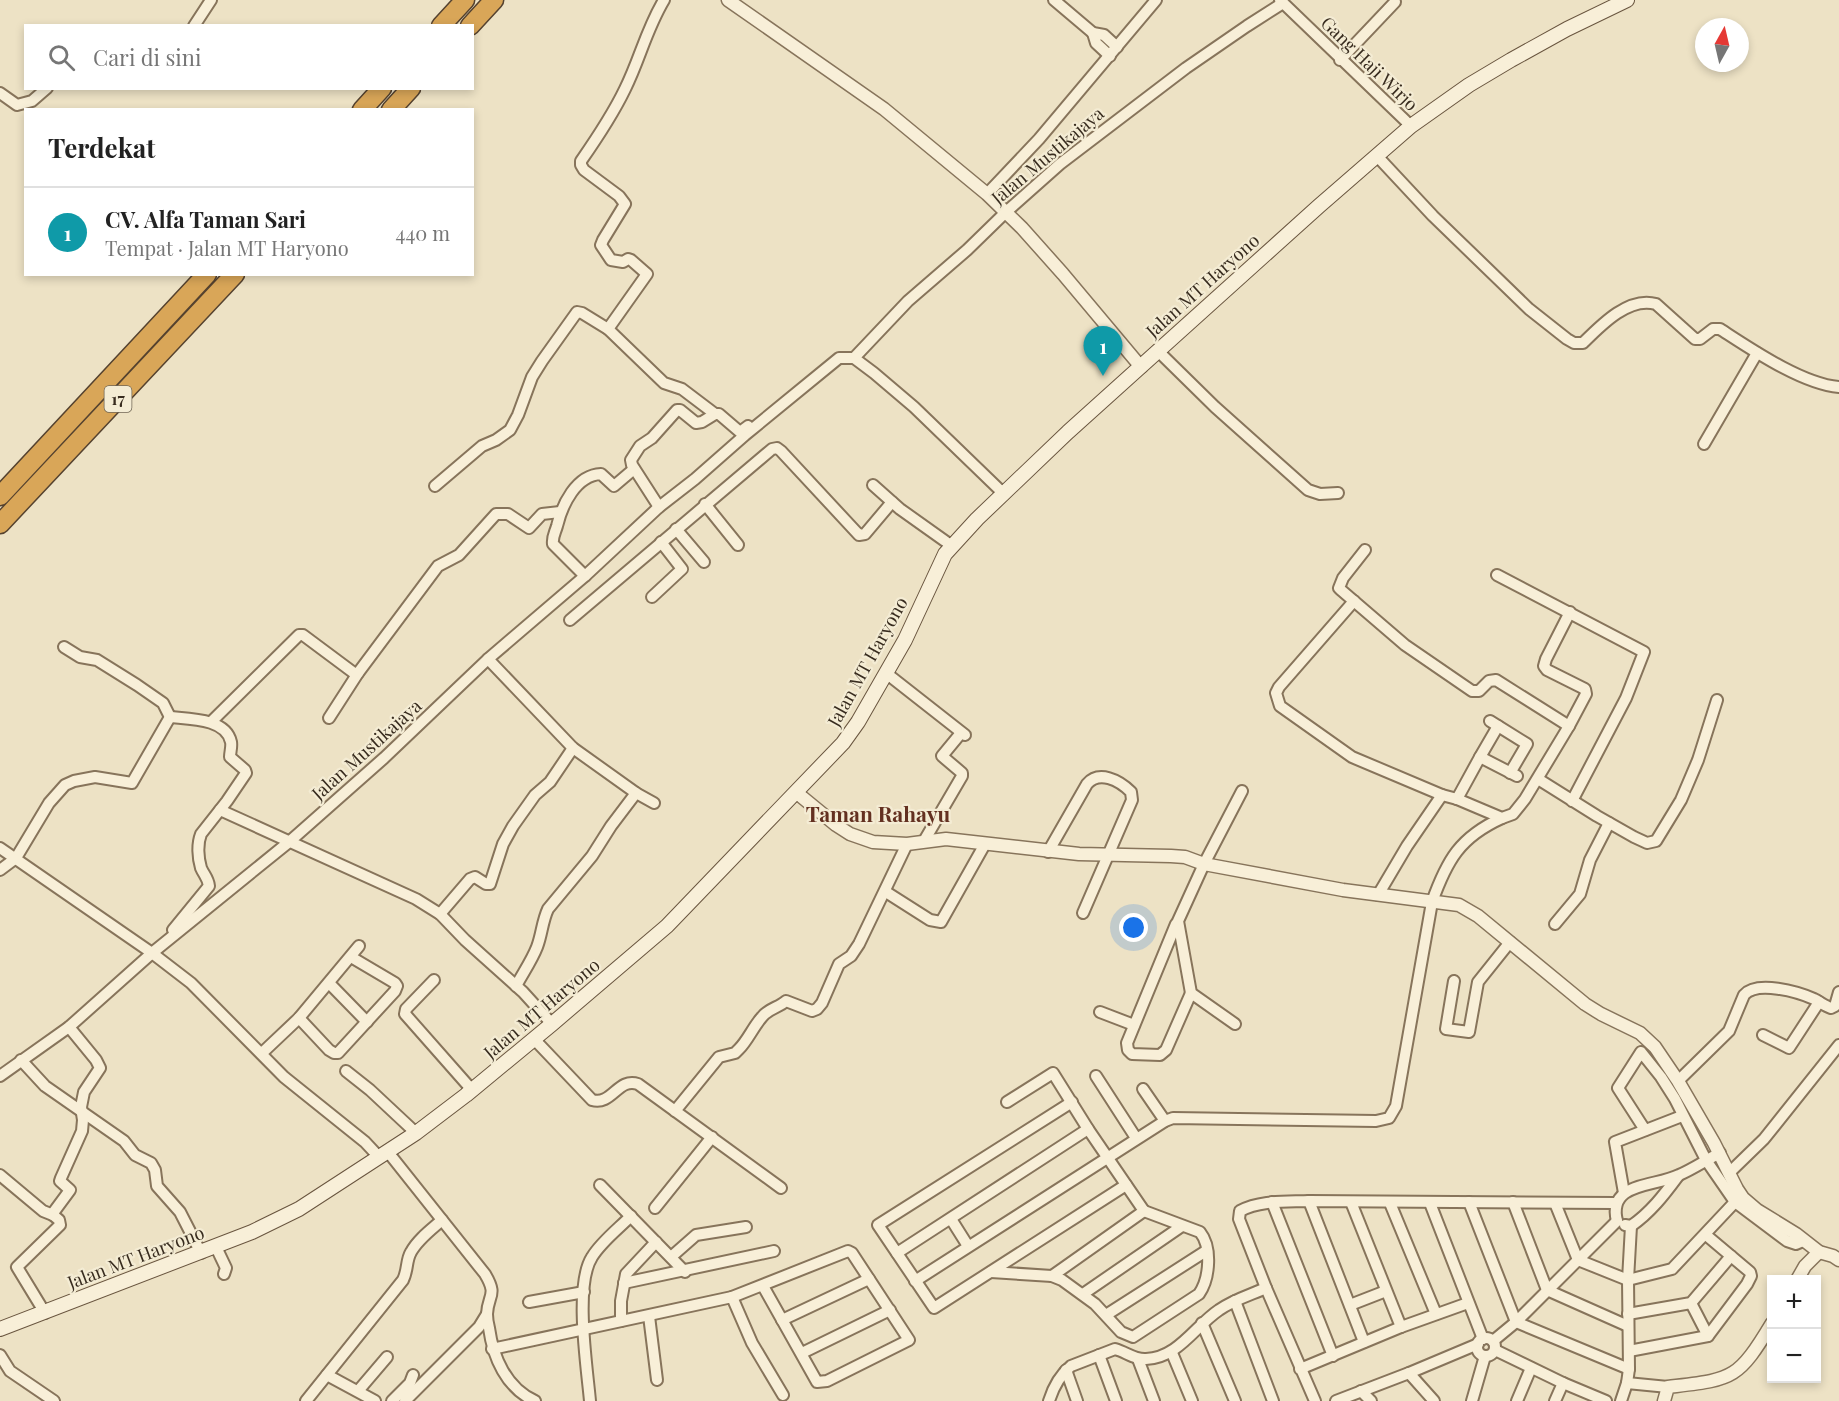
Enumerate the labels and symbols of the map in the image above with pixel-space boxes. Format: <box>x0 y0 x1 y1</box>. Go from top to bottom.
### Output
street label: Gang Haji Wirjo <box>1316 11 1424 116</box>
north arrow <box>1695 18 1749 72</box>
street label: Jalan Mustikajaya <box>985 101 1109 210</box>
street label: Jalan MT Haryono <box>1140 228 1264 343</box>
pin: 1 <box>1084 326 1122 376</box>
road number: 17 <box>104 386 132 412</box>
street label: Jalan MT Haryono <box>821 592 913 731</box>
street label: Jalan Mustikajaya <box>306 694 426 806</box>
district label: Taman Rahayu <box>806 799 951 827</box>
your location <box>1119 913 1148 942</box>
street label: Jalan MT Haryono <box>478 952 605 1065</box>
street label: Jalan MT Haryono <box>63 1220 208 1295</box>

